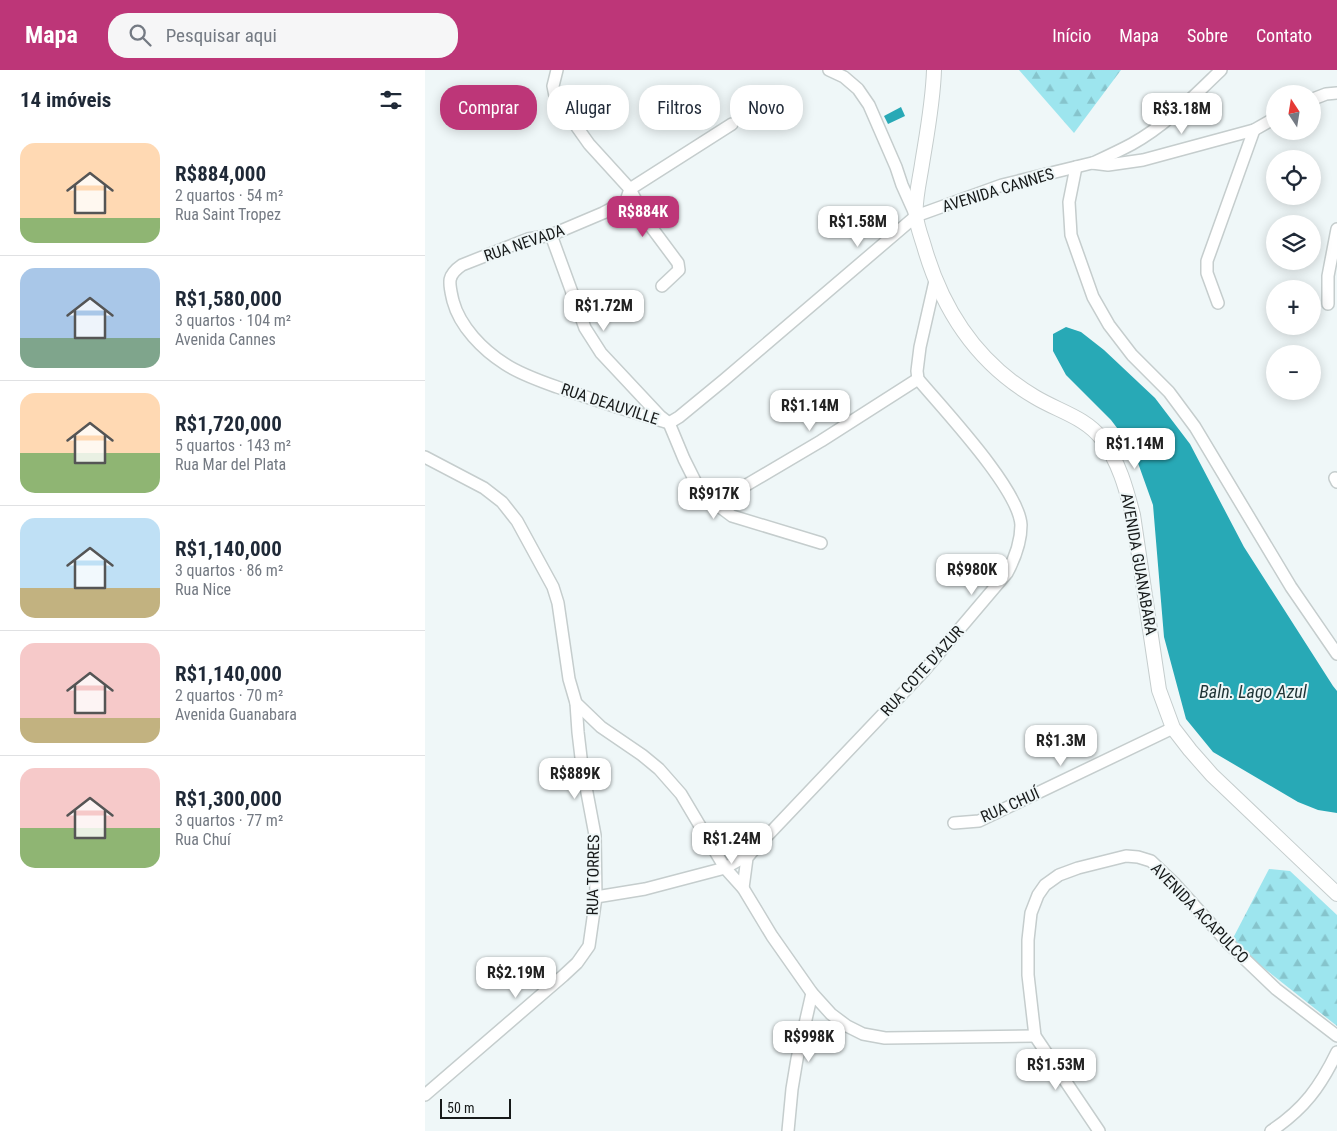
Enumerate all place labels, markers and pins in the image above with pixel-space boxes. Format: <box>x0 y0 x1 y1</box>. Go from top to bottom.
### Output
pin: R$3.18M <box>1136 92 1228 135</box>
pin: R$884K <box>602 196 684 238</box>
pin: R$1.58M <box>812 206 904 248</box>
pin: R$1.72M <box>558 290 650 332</box>
pin: R$1.14M <box>764 390 856 432</box>
pin: R$1.14M <box>1089 428 1181 470</box>
pin: R$917K <box>673 478 755 520</box>
pin: R$980K <box>931 554 1013 596</box>
pin: R$1.3M <box>1020 724 1102 767</box>
pin: R$889K <box>534 758 616 800</box>
pin: R$1.24M <box>686 822 778 865</box>
pin: R$2.19M <box>470 956 562 999</box>
pin: R$998K <box>768 1020 850 1063</box>
pin: R$1.53M <box>1010 1048 1102 1091</box>

